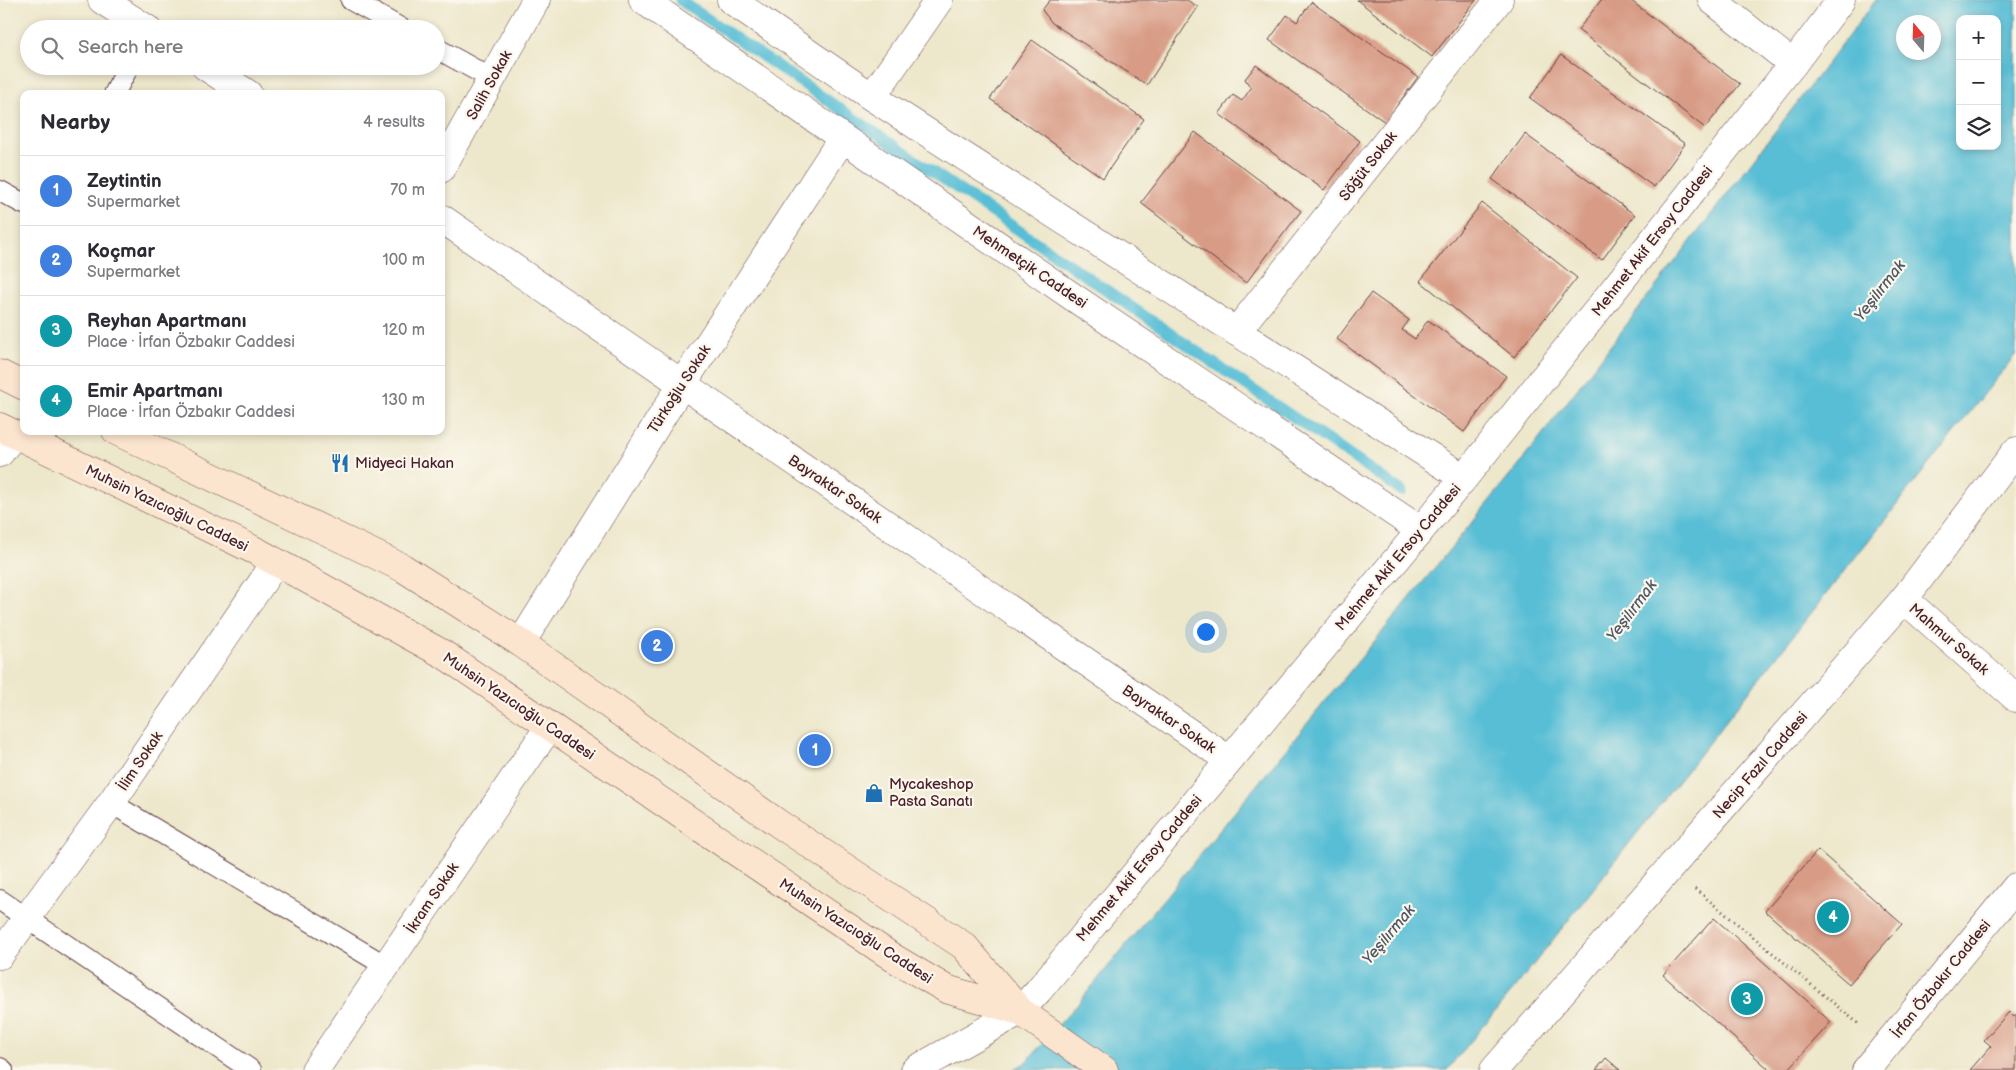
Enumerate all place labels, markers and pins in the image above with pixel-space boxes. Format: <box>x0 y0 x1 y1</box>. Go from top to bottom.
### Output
restaurant icon: Midyeci Hakan <box>329 452 351 474</box>
place label: Midyeci Hakan <box>355 454 454 473</box>
pin: 2 <box>641 627 673 665</box>
pin: 1 <box>799 731 831 769</box>
place label: Mycakeshop Pasta Sanatı <box>889 775 974 811</box>
shop icon: Mycakeshop Pasta Sanatı <box>863 782 885 804</box>
pin: 4 <box>1817 898 1849 936</box>
pin: 3 <box>1731 980 1763 1018</box>

